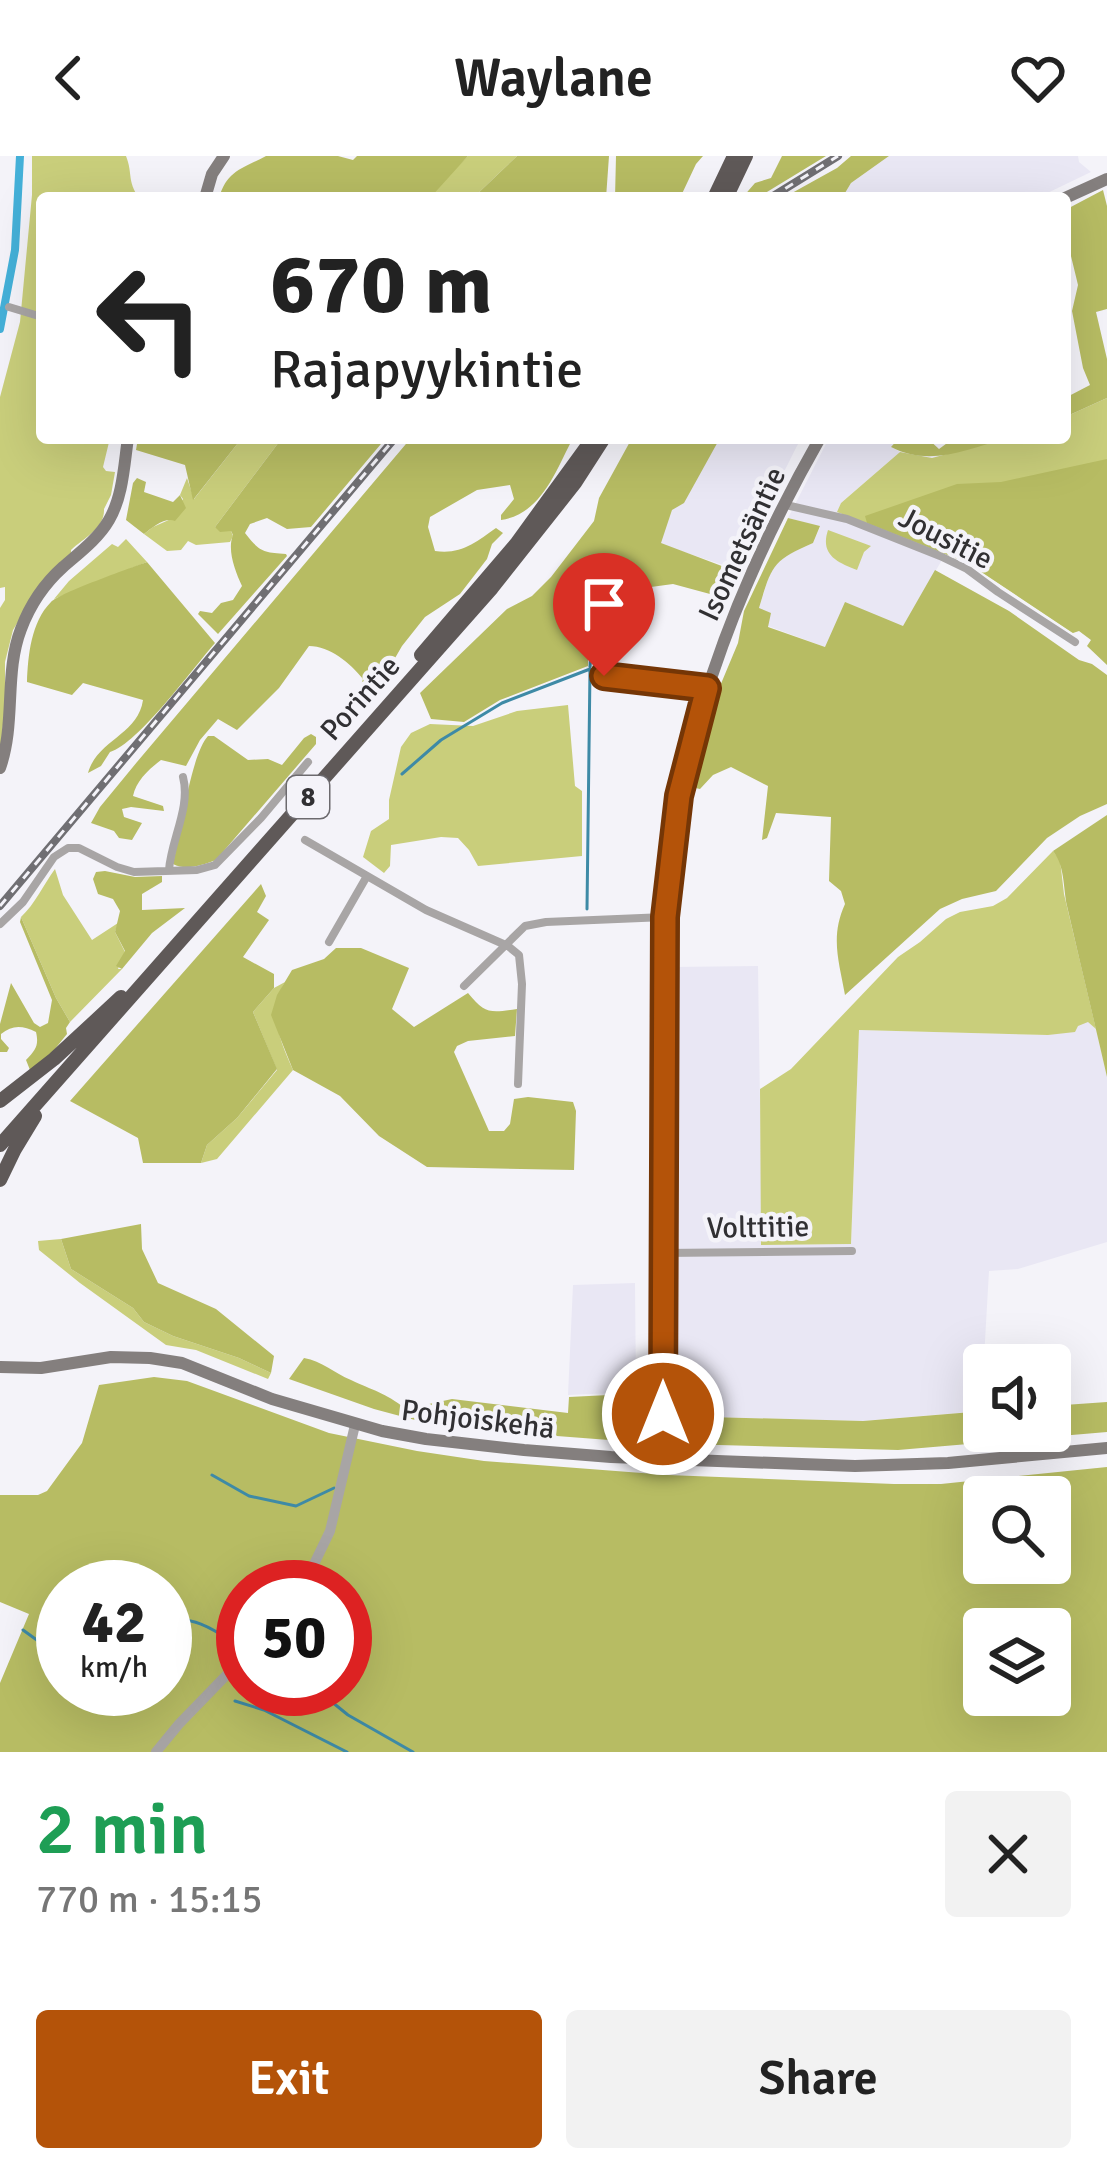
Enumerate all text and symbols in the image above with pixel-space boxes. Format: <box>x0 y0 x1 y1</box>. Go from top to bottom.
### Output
icon: back <box>36 45 102 111</box>
text: Waylane <box>454 45 653 112</box>
icon: heart <box>1005 45 1071 111</box>
text: 670 m <box>270 233 492 337</box>
icon: left <box>72 240 228 396</box>
text: Rajapyykintie <box>270 336 583 403</box>
street label: Isometsäntie <box>691 461 794 627</box>
street label: Jousitie <box>893 499 999 578</box>
pin <box>553 553 655 676</box>
icon: arrive <box>571 571 637 637</box>
street label: Porintie <box>313 648 408 749</box>
road number: 8 <box>287 776 329 818</box>
street label: Volttitie <box>706 1208 810 1247</box>
map controls <box>963 1344 1071 1716</box>
button: sound <box>963 1344 1071 1452</box>
position arrow <box>600 1351 726 1477</box>
street label: Pohjoiskehä <box>399 1392 557 1447</box>
button: search <box>963 1476 1071 1584</box>
speed limit sign: 50 <box>216 1560 372 1716</box>
text: 42 <box>82 1586 146 1660</box>
button: layers <box>963 1608 1071 1716</box>
text: km/h <box>80 1649 148 1686</box>
text: 2 min <box>36 1785 208 1874</box>
button: close <box>945 1791 1071 1917</box>
text: 770 m · 15:15 <box>36 1875 263 1923</box>
button: Exit <box>36 2010 542 2148</box>
button: Share <box>566 2010 1071 2148</box>

